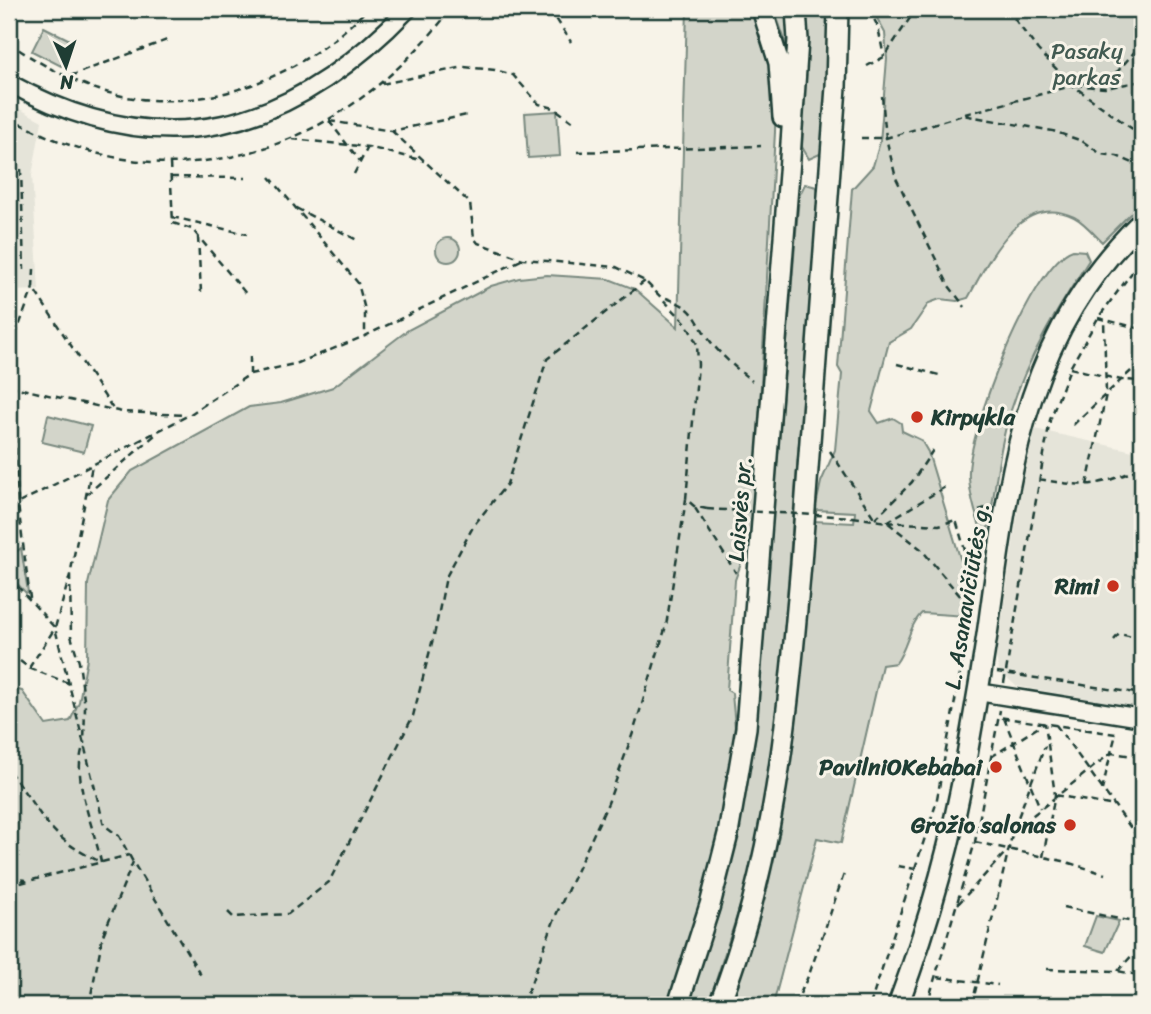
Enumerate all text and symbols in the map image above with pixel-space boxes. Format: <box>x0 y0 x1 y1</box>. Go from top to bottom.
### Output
park label: Pasakų parkas <box>1051 31 1124 98</box>
north arrow <box>32 32 102 102</box>
text: N <box>59 66 75 99</box>
place label: Kirpykla <box>930 397 1016 438</box>
marker: Kirpykla <box>909 409 925 425</box>
street label: Laisvės pr. <box>716 455 764 563</box>
street label: L. Asanavičiūtės g. <box>932 500 1002 692</box>
place label: Rimi <box>1054 566 1101 607</box>
marker: Rimi <box>1105 578 1121 594</box>
place label: PavilniOKebabai <box>819 747 984 788</box>
marker: PavilniOKebabai <box>988 759 1004 775</box>
place label: Grožio salonas <box>910 805 1056 846</box>
marker: Grožio salonas <box>1062 817 1078 833</box>

